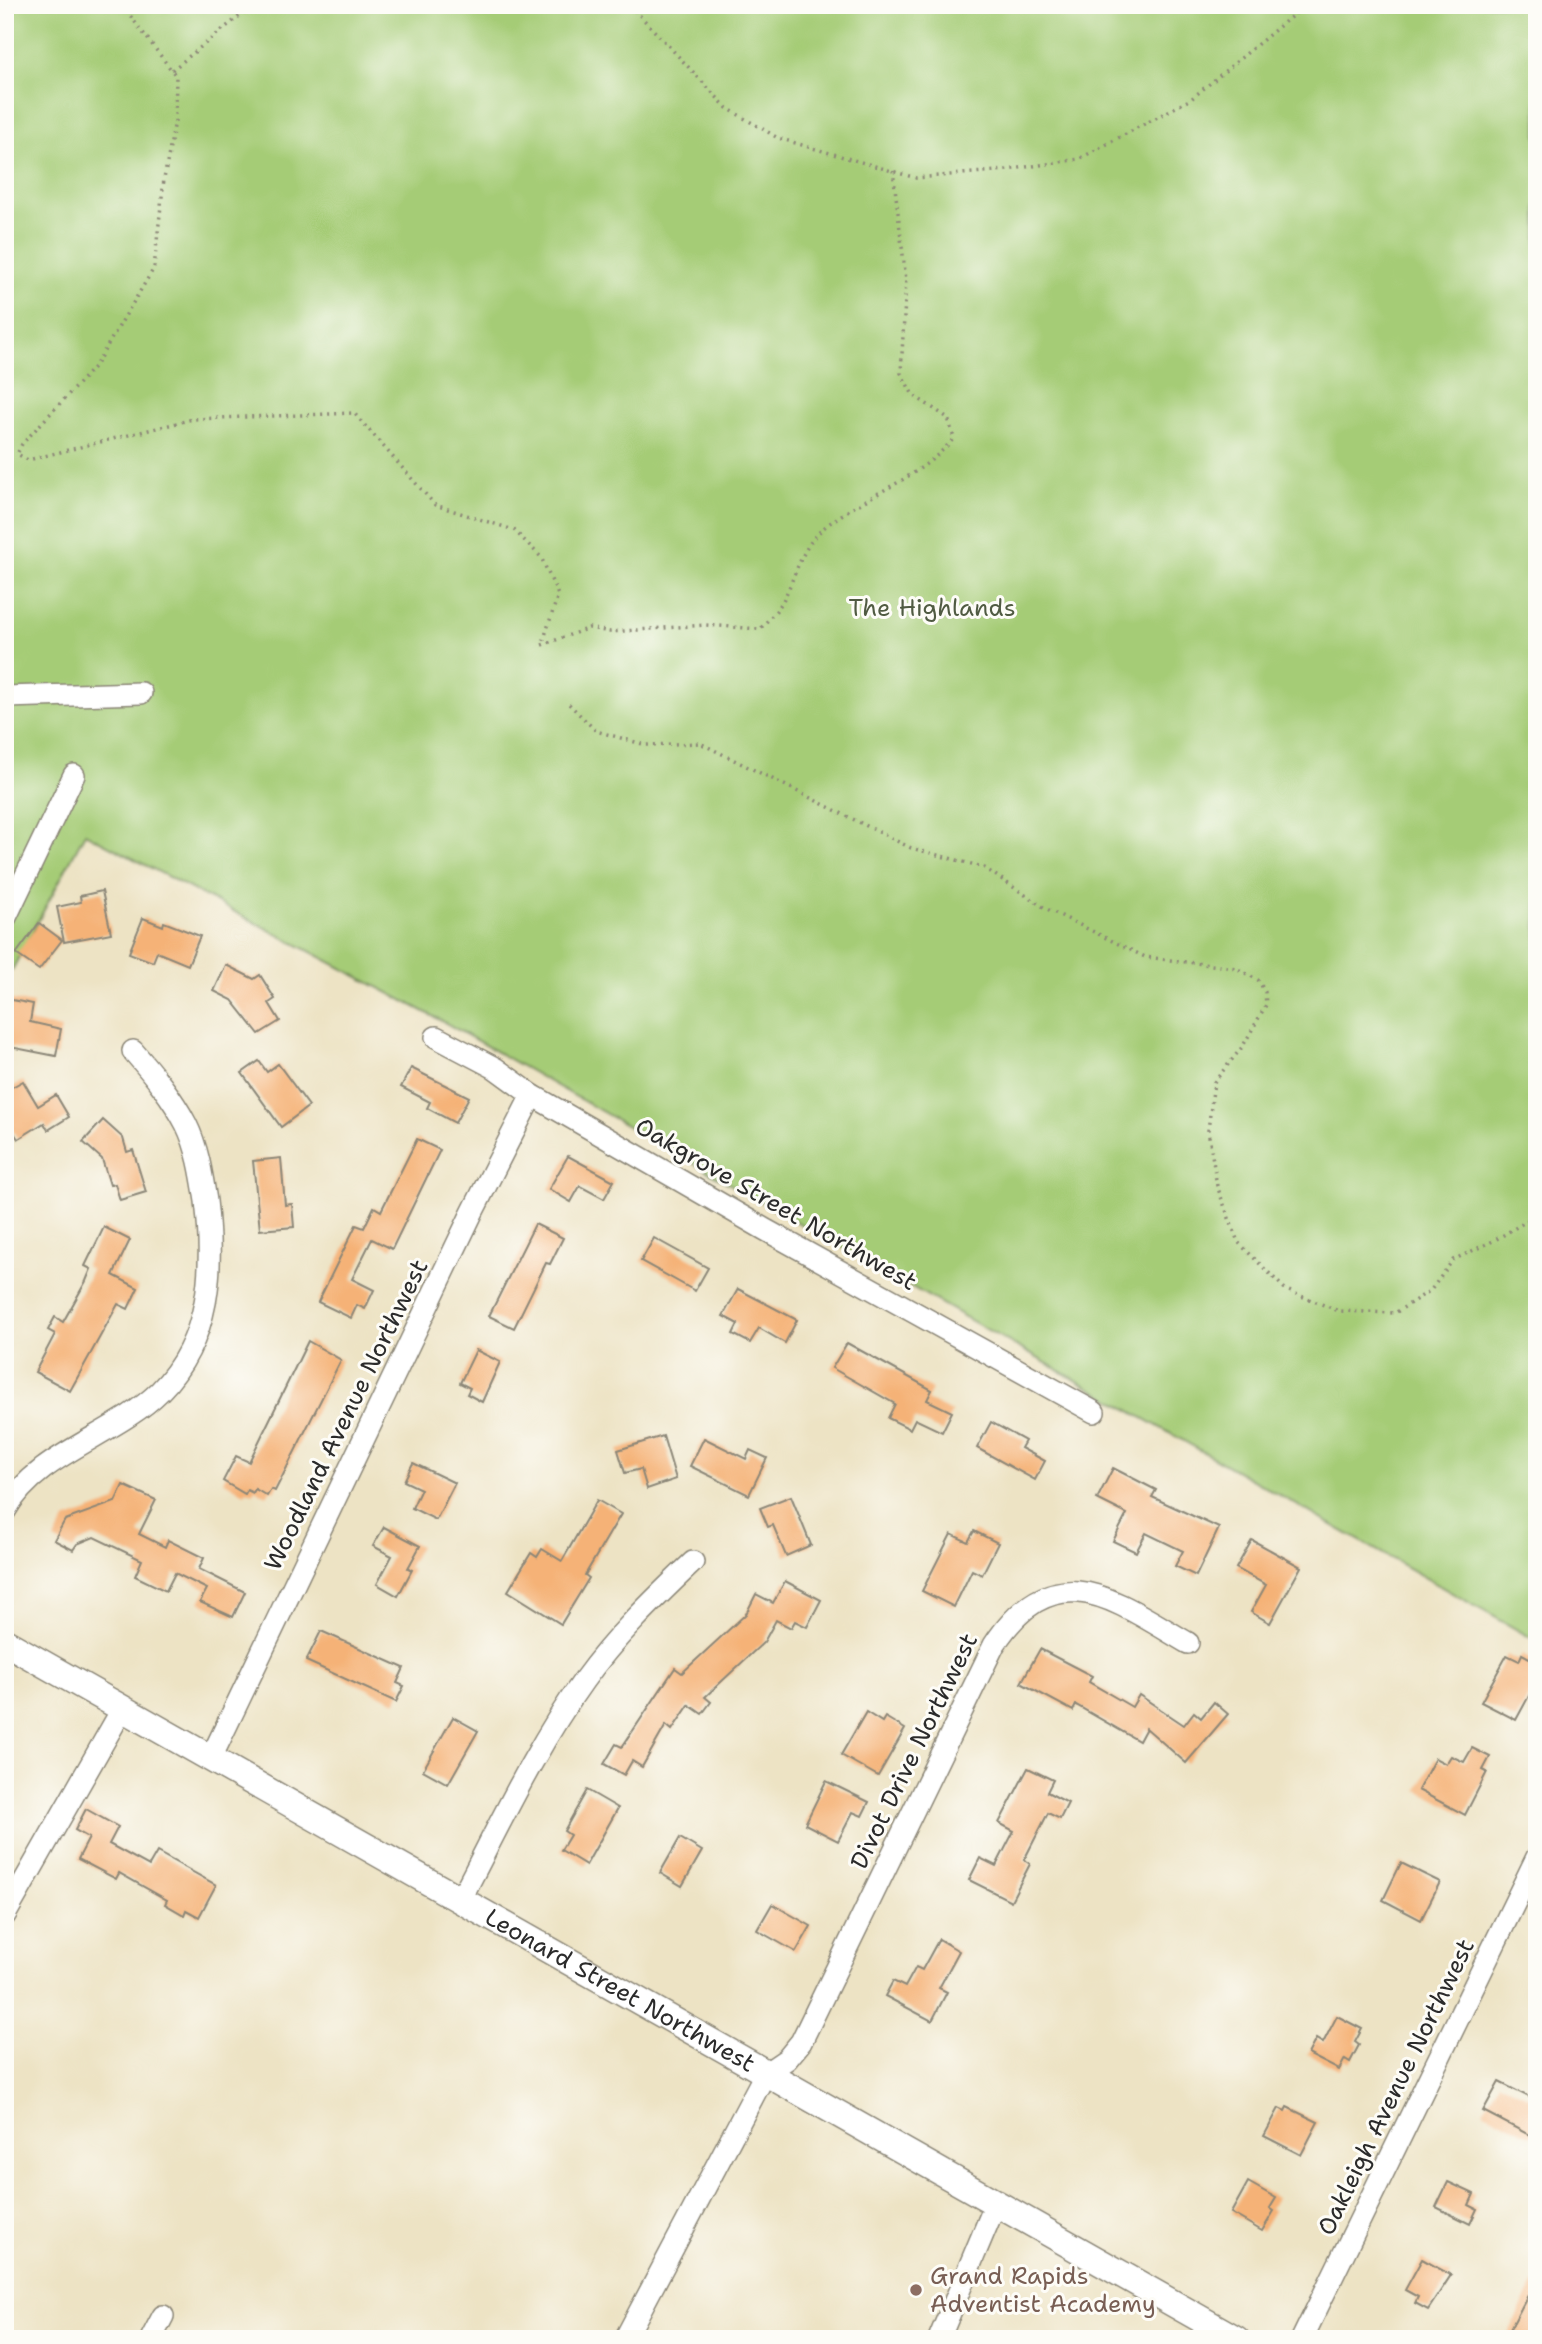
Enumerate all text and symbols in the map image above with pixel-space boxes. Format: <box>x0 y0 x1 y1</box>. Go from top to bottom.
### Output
park label: The Highlands <box>848 592 1016 624</box>
street label: Oakgrove Street Northwest <box>630 1110 922 1298</box>
street label: Woodland Avenue Northwest <box>257 1254 435 1576</box>
street label: Divot Drive Northwest <box>843 1628 985 1874</box>
street label: Leonard Street Northwest <box>479 1901 761 2080</box>
street label: Oakleigh Avenue Northwest <box>1310 1933 1482 2241</box>
place label: Grand Rapids Adventist Academy <box>930 2260 1156 2320</box>
marker: Grand Rapids Adventist Academy <box>908 2282 924 2298</box>

